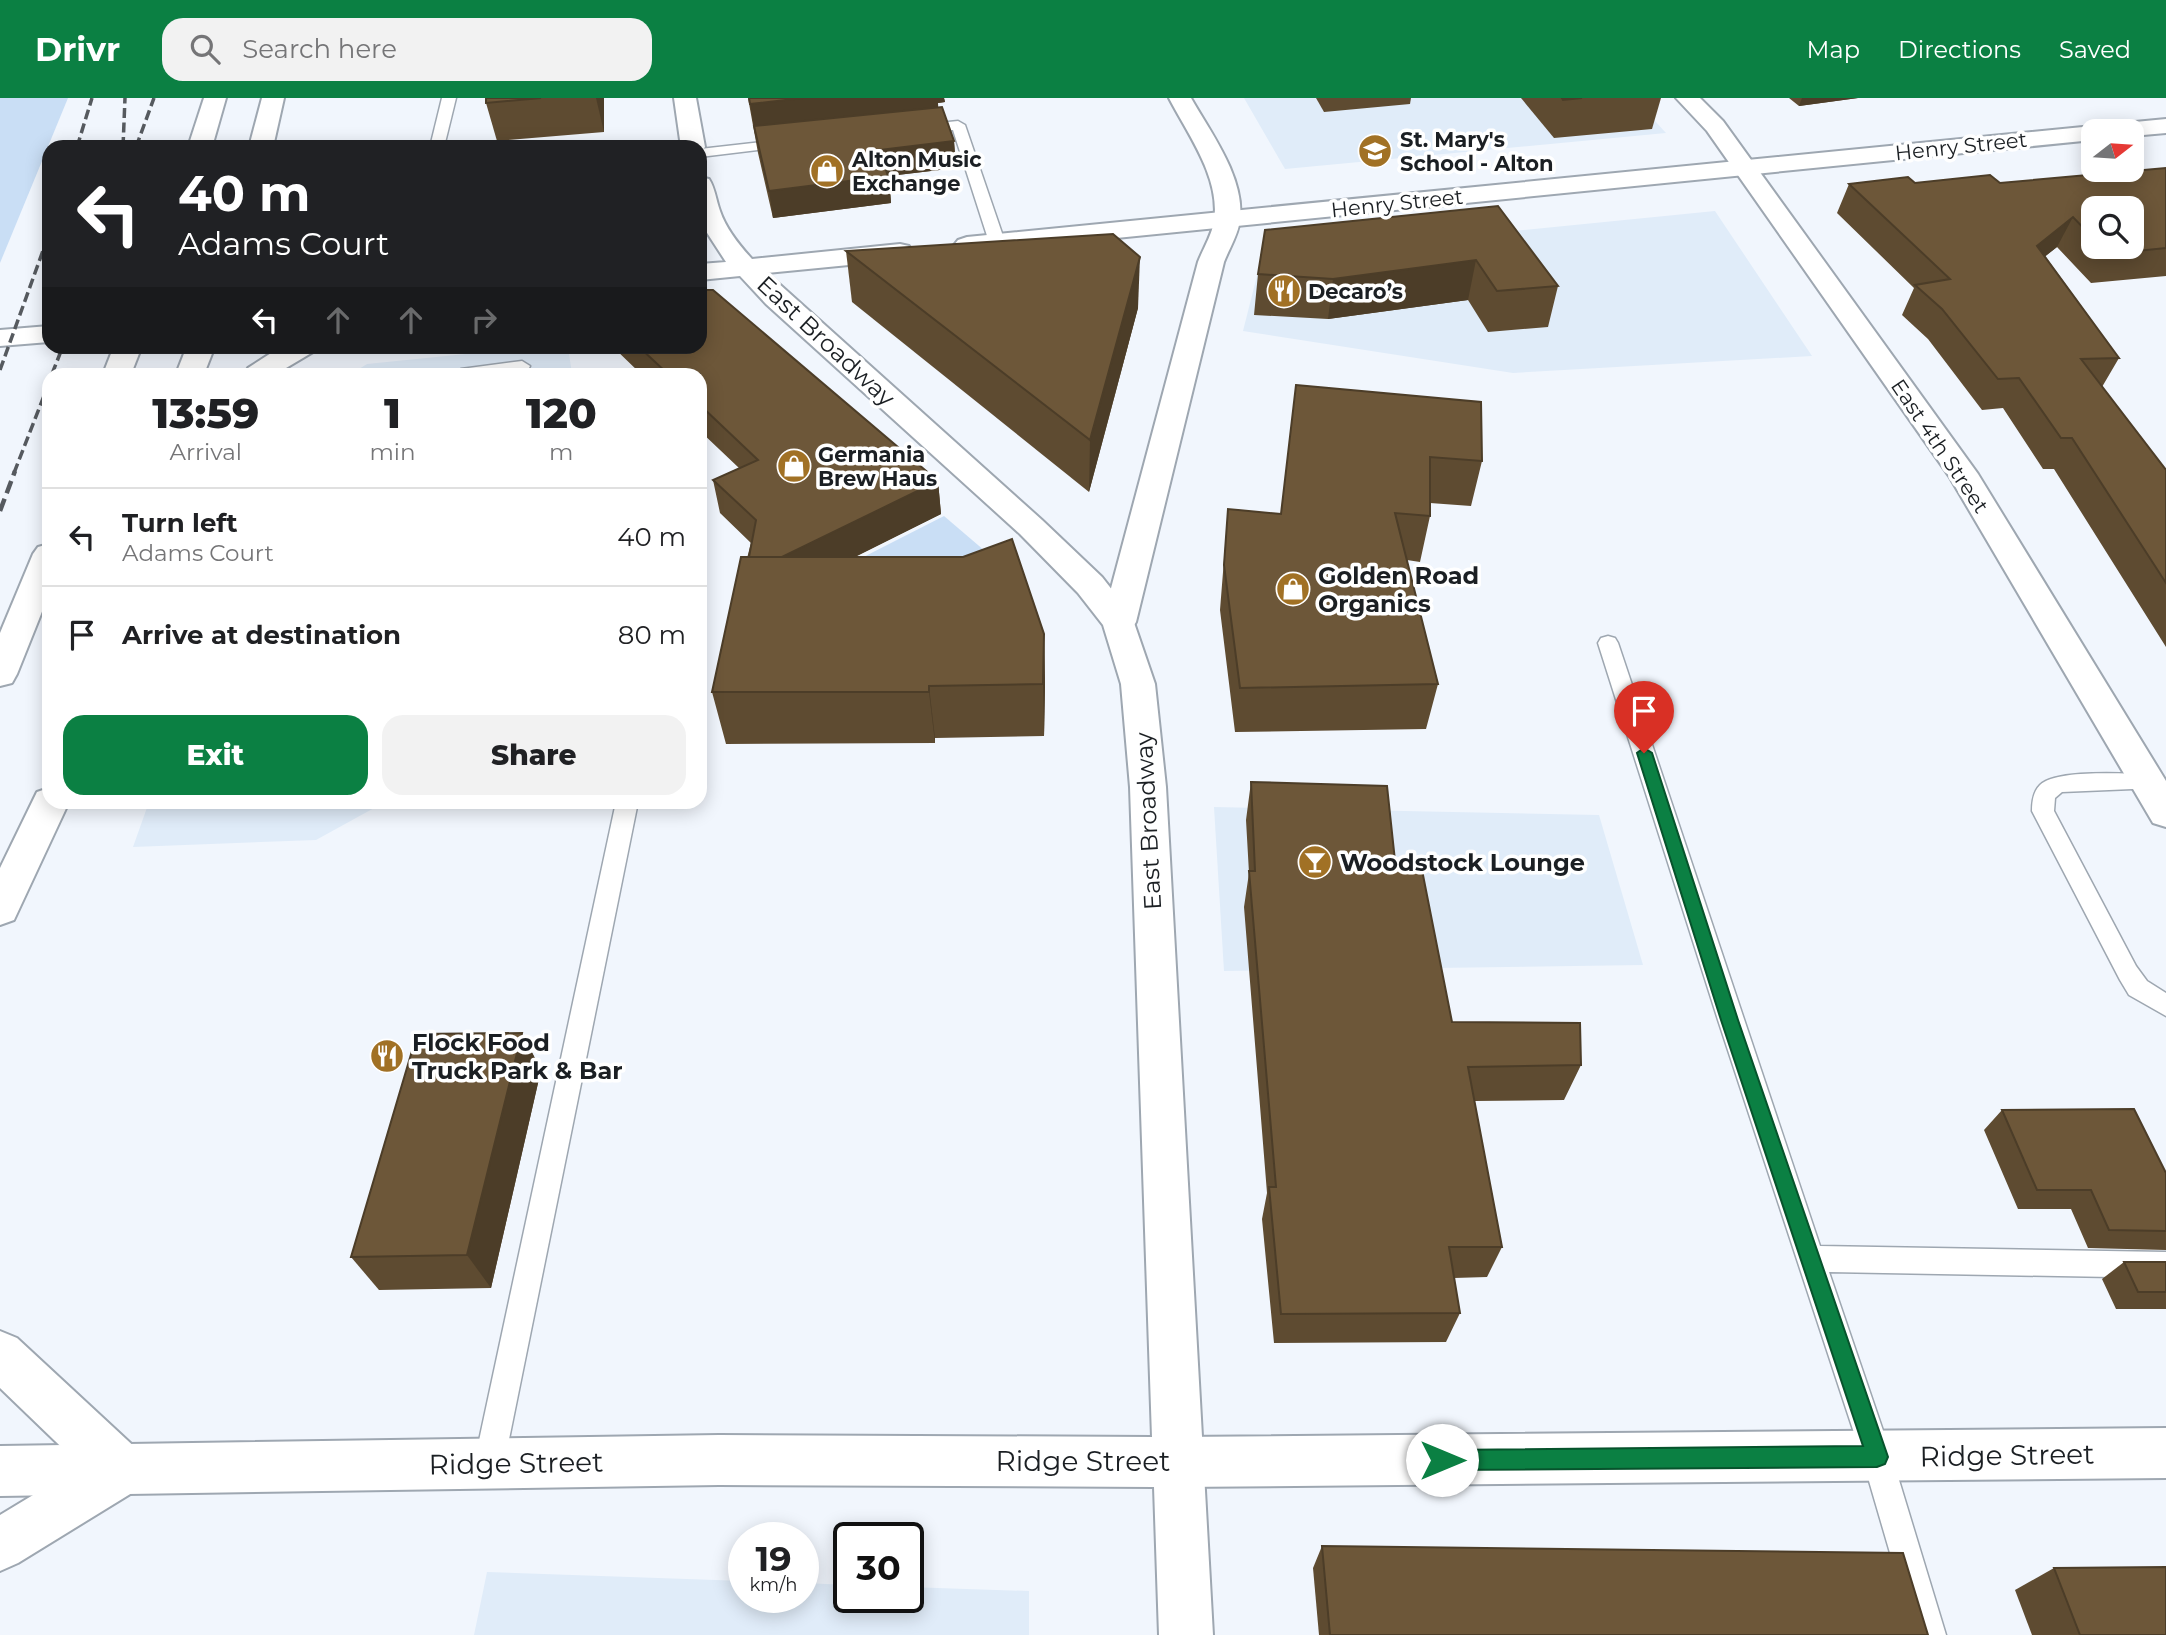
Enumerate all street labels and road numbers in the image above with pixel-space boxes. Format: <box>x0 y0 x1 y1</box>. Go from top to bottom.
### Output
street label: Henry Street <box>1894 127 2028 165</box>
street label: Henry Street <box>1330 184 1464 222</box>
street label: East Broadway <box>751 270 901 412</box>
street label: East 4th Street <box>1886 374 1994 518</box>
street label: East Broadway <box>1129 731 1167 911</box>
street label: Ridge Street <box>1919 1436 2095 1474</box>
street label: Ridge Street <box>428 1444 604 1482</box>
street label: Ridge Street <box>996 1444 1170 1478</box>

